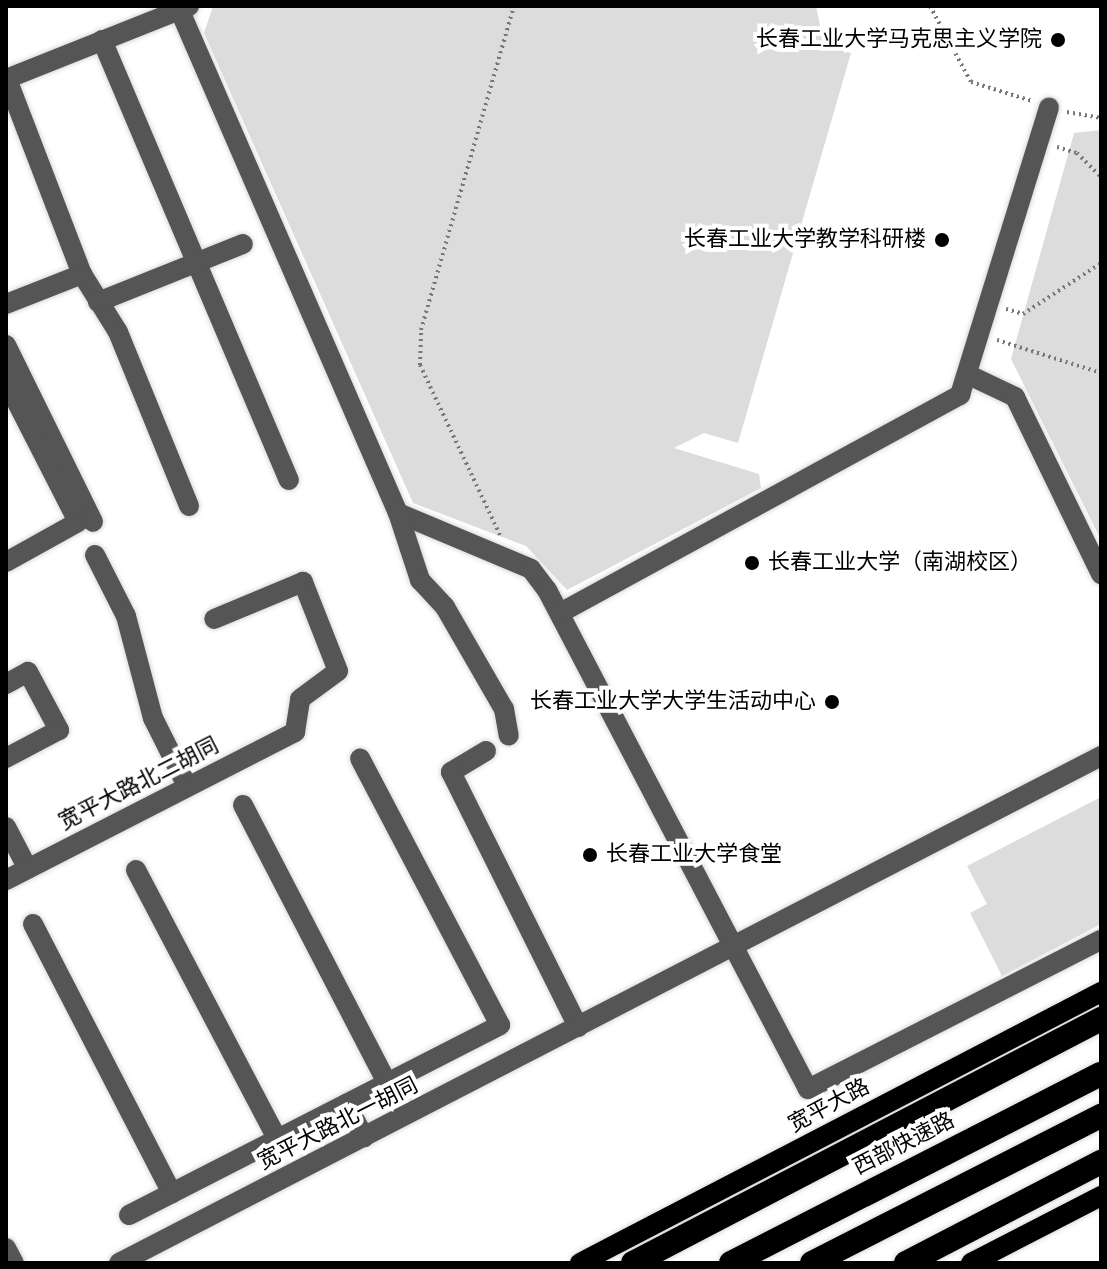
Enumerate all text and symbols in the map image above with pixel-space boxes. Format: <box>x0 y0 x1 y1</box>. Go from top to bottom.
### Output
place label: 长春工业大学马克思主义学院 <box>756 27 1042 53</box>
marker: 长春工业大学马克思主义学院 <box>1049 31 1067 49</box>
place label: 长春工业大学教学科研楼 <box>684 227 926 253</box>
marker: 长春工业大学教学科研楼 <box>933 231 951 249</box>
place label: 长春工业大学（南湖校区） <box>768 550 1032 576</box>
marker: 长春工业大学（南湖校区） <box>743 554 761 572</box>
place label: 长春工业大学大学生活动中心 <box>530 689 816 715</box>
marker: 长春工业大学大学生活动中心 <box>823 693 841 711</box>
street label: 宽平大路北二胡同 <box>55 732 223 836</box>
place label: 长春工业大学食堂 <box>606 842 782 868</box>
marker: 长春工业大学食堂 <box>581 846 599 864</box>
street label: 宽平大路北一胡同 <box>254 1072 422 1176</box>
street label: 宽平大路 <box>784 1074 874 1138</box>
street label: 西部快速路 <box>849 1107 959 1181</box>

